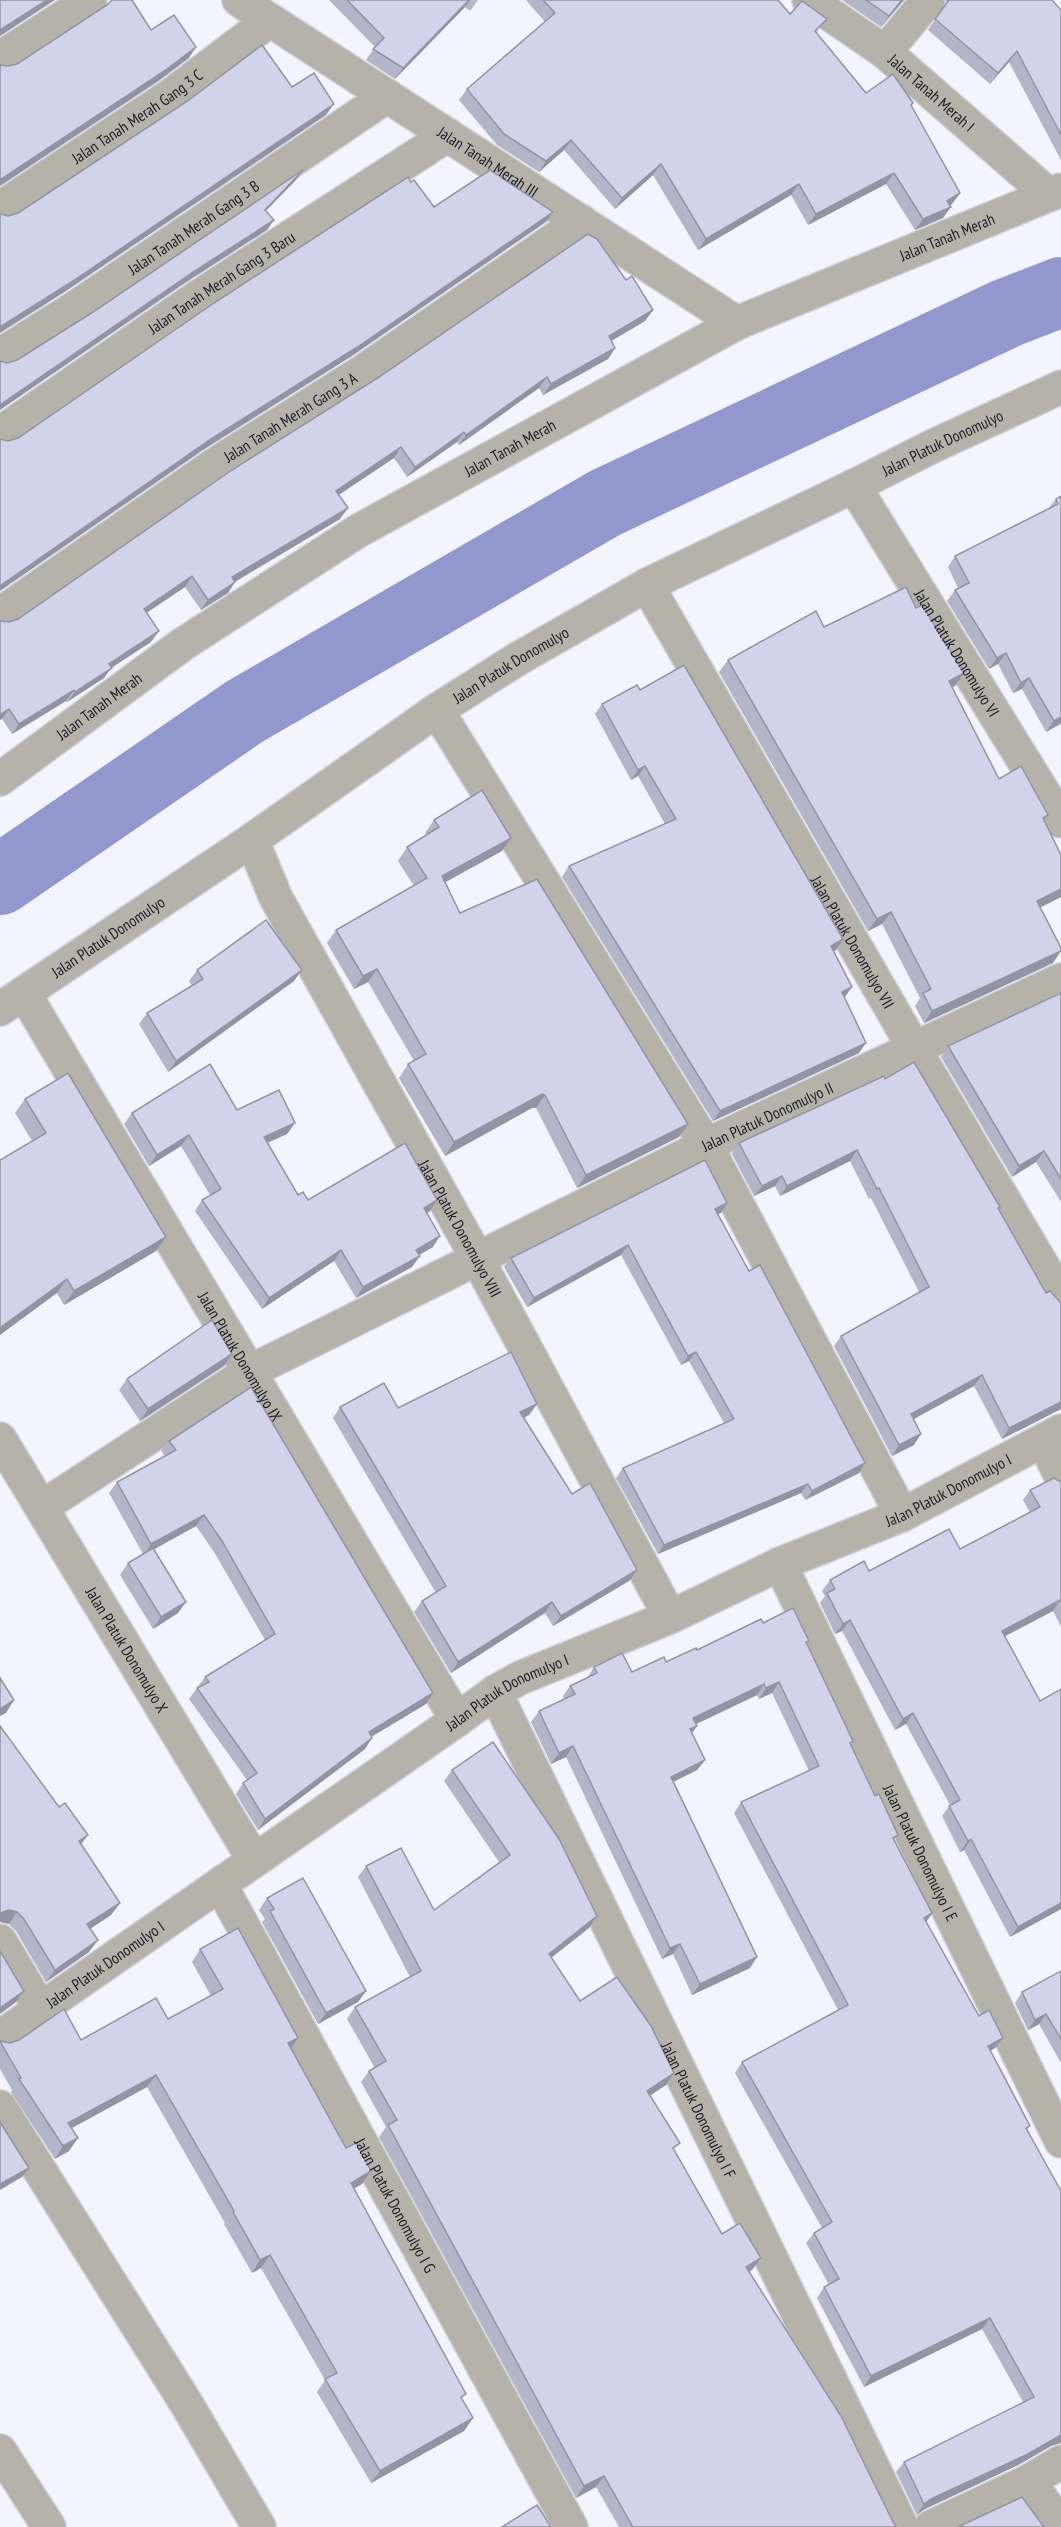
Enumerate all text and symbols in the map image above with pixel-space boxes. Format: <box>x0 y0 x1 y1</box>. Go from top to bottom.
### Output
street label: Jalan Tanah Merah I <box>884 49 979 136</box>
street label: Jalan Tanah Merah Gang 3 C <box>67 65 207 168</box>
street label: Jalan Tanah Merah III <box>433 121 542 202</box>
street label: Jalan Tanah Merah Gang 3 B <box>123 176 263 279</box>
street label: Jalan Tanah Merah <box>895 208 998 266</box>
street label: Jalan Tanah Merah Gang 3 Baru <box>143 227 299 339</box>
street label: Jalan Tanah Merah Gang 3 A <box>219 367 361 467</box>
street label: Jalan Platuk Donomulyo <box>878 405 1006 481</box>
street label: Jalan Tanah Merah <box>460 415 559 481</box>
street label: Jalan Platuk Donomulyo VI <box>910 584 1004 720</box>
street label: Jalan Platuk Donomulyo <box>448 622 572 708</box>
street label: Jalan Tanah Merah <box>52 668 146 745</box>
street label: Jalan Platuk Donomulyo VII <box>806 871 899 1012</box>
street label: Jalan Platuk Donomulyo <box>47 891 168 982</box>
street label: Jalan Platuk Donomulyo II <box>697 1077 836 1156</box>
street label: Jalan Platuk Donomulyo VIII <box>414 1155 506 1300</box>
street label: Jalan Platuk Donomulyo IX <box>194 1287 287 1425</box>
street label: Jalan Platuk Donomulyo I <box>881 1449 1015 1531</box>
street label: Jalan Platuk Donomulyo X <box>81 1582 173 1716</box>
street label: Jalan Platuk Donomulyo I <box>441 1649 572 1736</box>
street label: Jalan Platuk Donomulyo I E <box>878 1780 962 1924</box>
street label: Jalan Platuk Donomulyo I <box>41 1916 168 2013</box>
street label: Jalan Platuk Donomulyo I F <box>657 2038 740 2181</box>
street label: Jalan Platuk Donomulyo I G <box>350 2134 440 2276</box>

